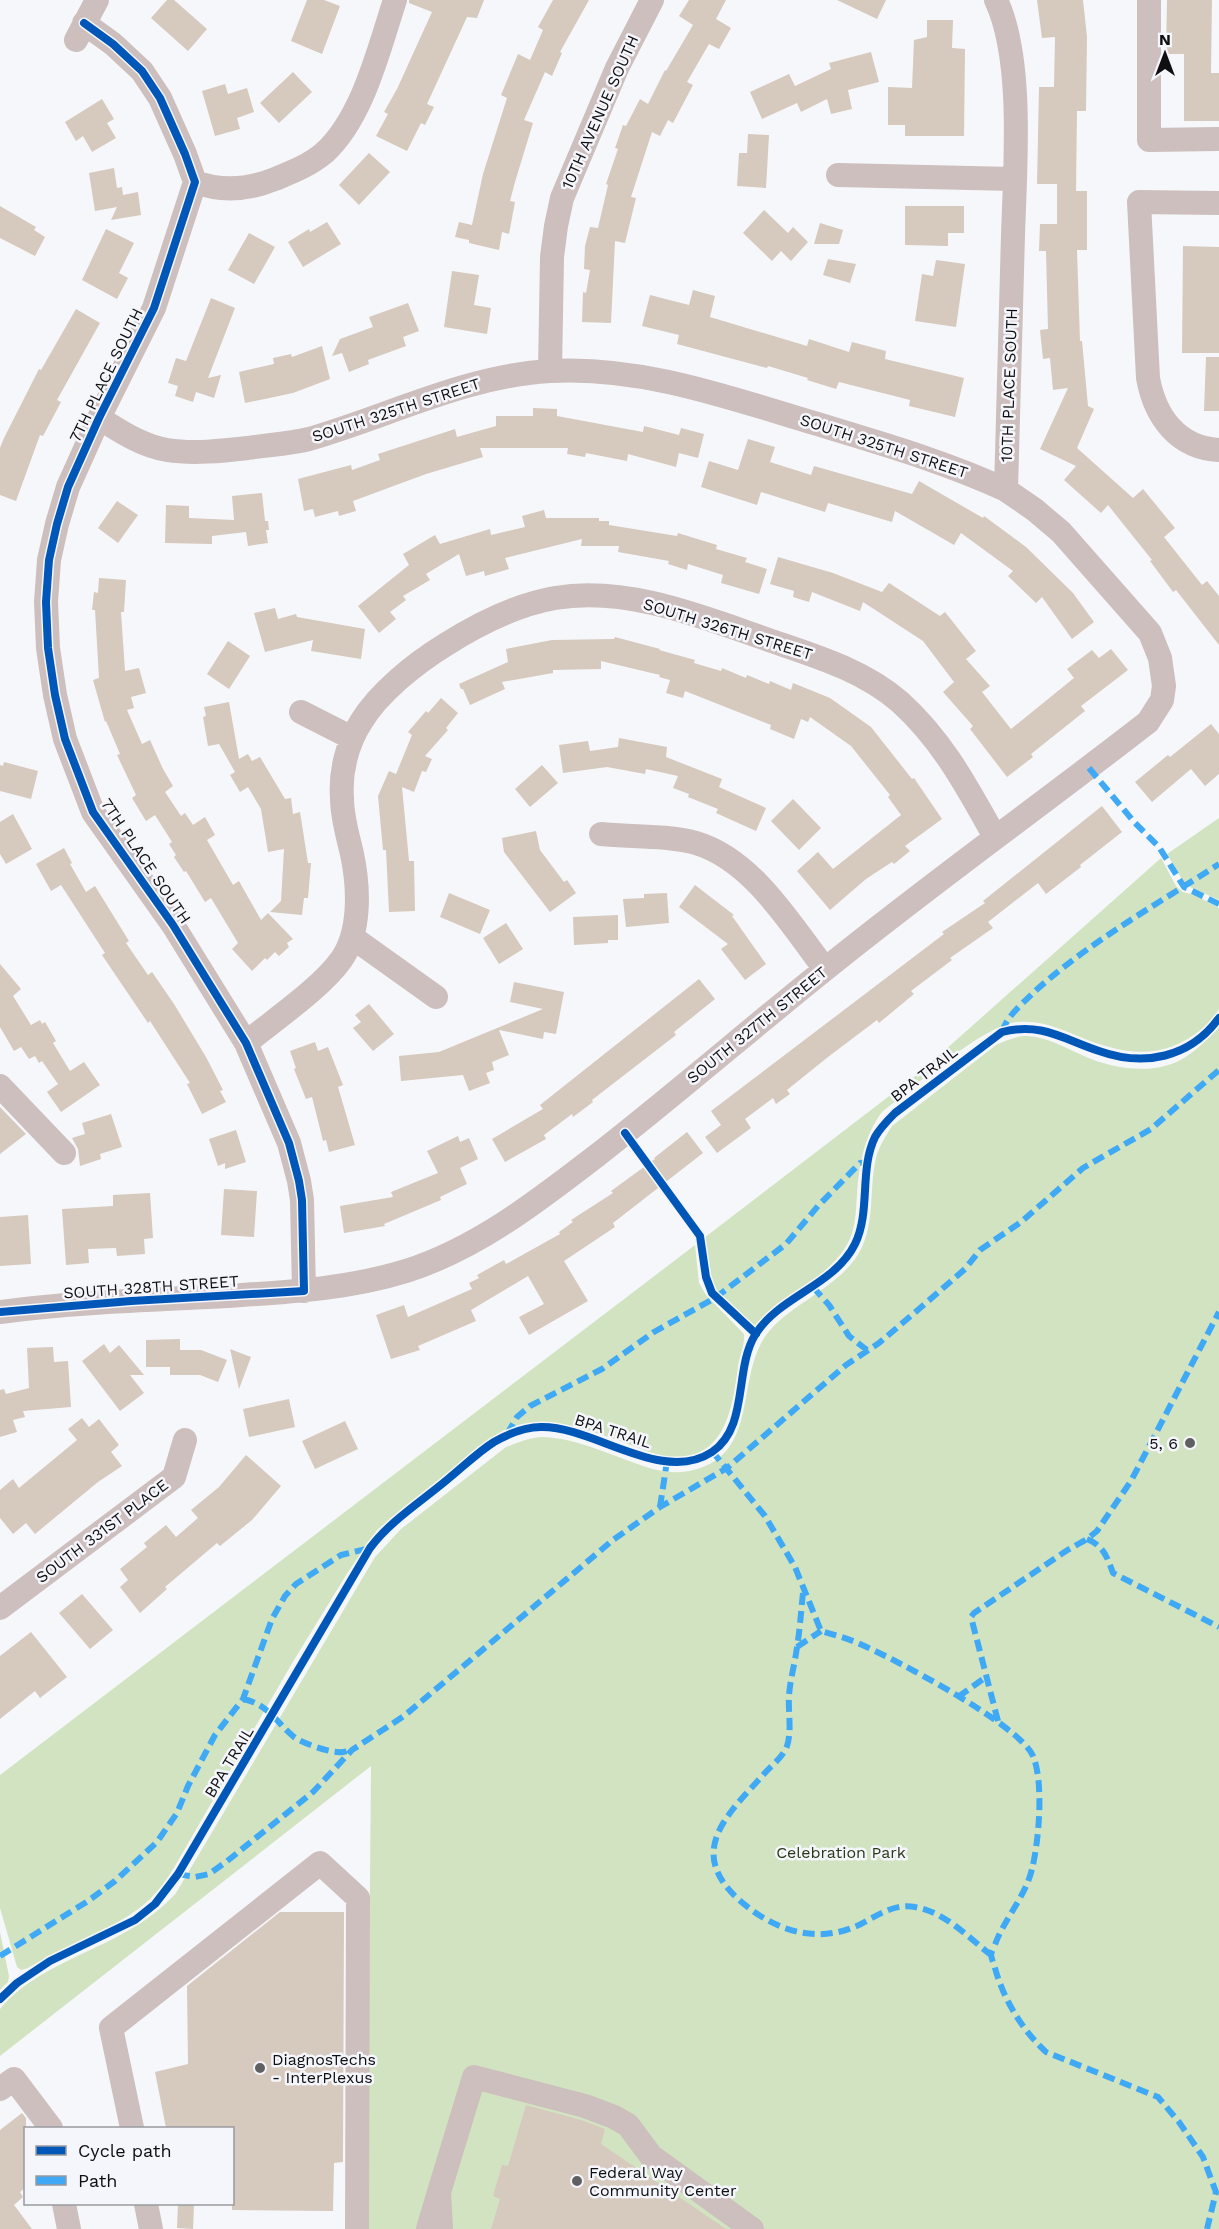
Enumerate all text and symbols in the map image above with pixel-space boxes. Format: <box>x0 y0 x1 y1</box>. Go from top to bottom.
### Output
north arrow <box>1135 24 1195 84</box>
text: N <box>1159 30 1171 49</box>
street label: 10TH AVENUE SOUTH <box>558 32 642 192</box>
street label: 7TH PLACE SOUTH <box>65 305 147 445</box>
street label: 10TH PLACE SOUTH <box>997 308 1021 462</box>
street label: SOUTH 325TH STREET <box>310 374 483 446</box>
street label: SOUTH 325TH STREET <box>798 410 971 482</box>
street label: SOUTH 326TH STREET <box>641 594 815 664</box>
street label: 7TH PLACE SOUTH <box>97 795 195 927</box>
street label: SOUTH 327TH STREET <box>683 962 831 1087</box>
street label: BPA TRAIL <box>887 1042 962 1106</box>
street label: SOUTH 328TH STREET <box>63 1271 240 1303</box>
street label: BPA TRAIL <box>572 1410 654 1452</box>
place label: 5, 6 <box>1149 1434 1178 1453</box>
marker: 5, 6 <box>1183 1436 1197 1450</box>
street label: SOUTH 331ST PLACE <box>32 1475 172 1587</box>
street label: BPA TRAIL <box>200 1723 258 1801</box>
park label: Celebration Park <box>776 1843 906 1862</box>
place label: DiagnosTechs - InterPlexus <box>272 2050 376 2087</box>
marker: DiagnosTechs - InterPlexus <box>253 2061 267 2075</box>
legend <box>24 2127 234 2205</box>
text: Cycle path <box>78 2140 172 2161</box>
place label: Federal Way Community Center <box>589 2163 737 2200</box>
text: Path <box>78 2170 118 2191</box>
marker: Federal Way Community Center <box>570 2174 584 2188</box>

